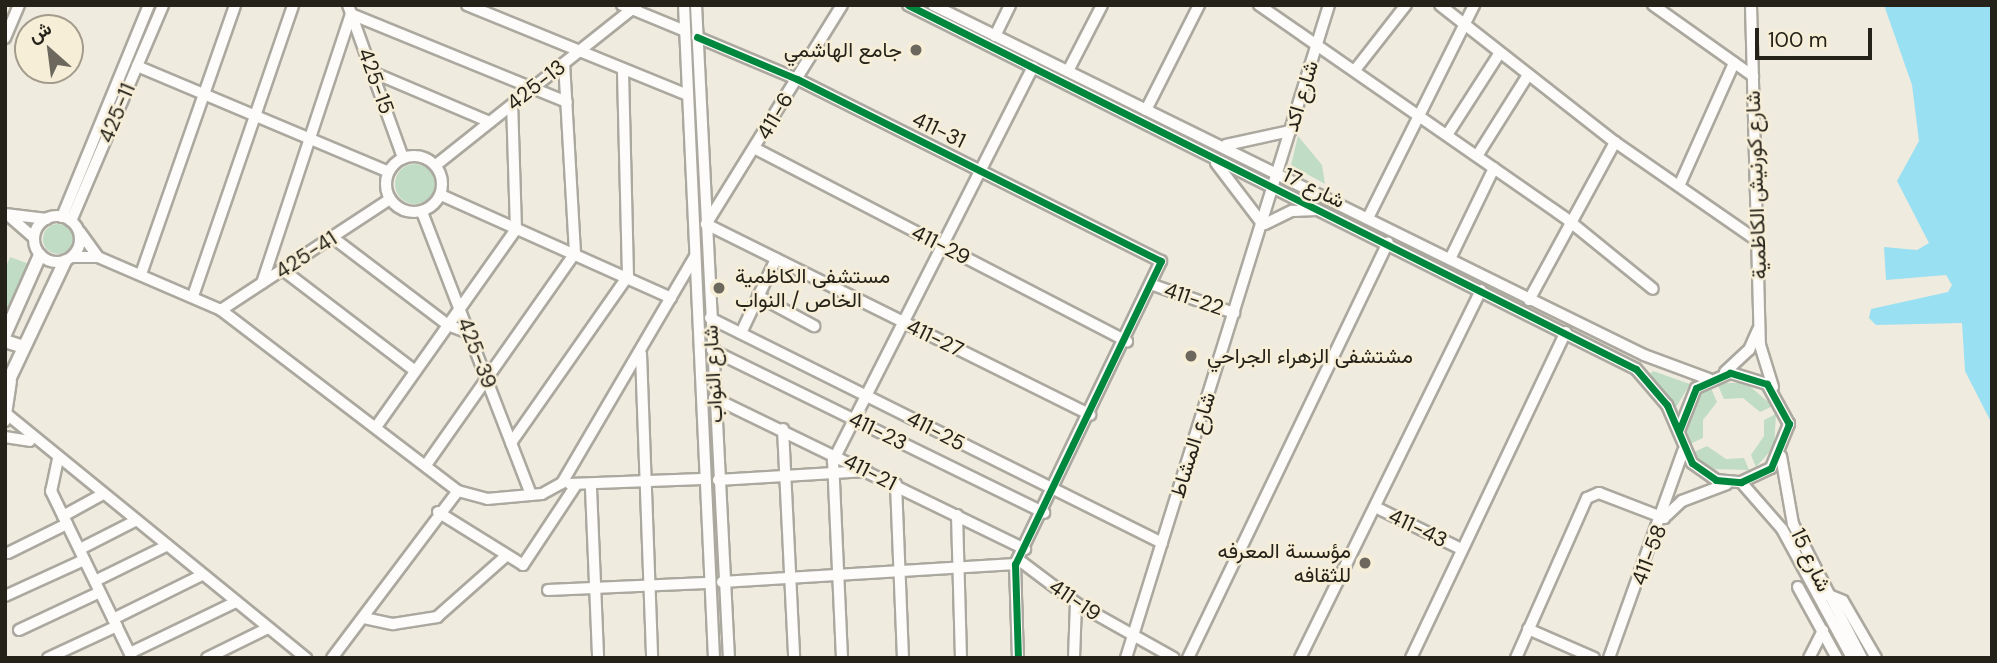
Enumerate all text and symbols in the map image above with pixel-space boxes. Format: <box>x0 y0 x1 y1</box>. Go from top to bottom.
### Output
north arrow <box>14 14 84 84</box>
scale bar <box>1759 14 1876 58</box>
text: ش <box>24 15 56 48</box>
text: 100 m <box>1768 26 1828 54</box>
place label: جامع الهاشمي <box>784 37 902 63</box>
marker: جامع الهاشمي <box>908 42 924 58</box>
street label: 425-15 <box>352 45 400 117</box>
street label: 425-13 <box>501 54 571 116</box>
street label: شارع اكد <box>1278 57 1324 135</box>
street label: 425-11 <box>93 79 141 147</box>
street label: 411-6 <box>751 88 799 144</box>
street label: شارع كورنيش الكاظمية <box>1740 90 1772 280</box>
street label: 411-31 <box>908 106 970 154</box>
street label: شارع 17 <box>1279 162 1349 214</box>
street label: 411-29 <box>908 220 974 270</box>
street label: 425-41 <box>270 226 342 284</box>
place label: مستشفى الكاظمية الخاص / النواب <box>735 263 890 313</box>
street label: 411-22 <box>1161 277 1227 321</box>
marker: مستشفى الكاظمية الخاص / النواب <box>709 278 729 298</box>
street label: 411-27 <box>902 313 968 363</box>
street label: 425-39 <box>452 314 502 392</box>
street label: شارع النواب <box>698 324 728 424</box>
place label: مشتشفى الزهراء الجراحي <box>1207 343 1413 369</box>
marker: مشتشفى الزهراء الجراحي <box>1181 346 1201 366</box>
street label: شارع المشاط <box>1165 389 1221 501</box>
street label: 411-23 <box>845 406 911 456</box>
street label: 411-25 <box>903 406 969 456</box>
street label: 411-21 <box>839 448 901 496</box>
street label: 411-43 <box>1384 503 1452 553</box>
street label: 411-58 <box>1626 521 1672 589</box>
street label: شارع 15 <box>1785 524 1837 596</box>
place label: مؤسسة المعرفه للثقافه <box>1218 538 1351 588</box>
marker: مؤسسة المعرفه للثقافه <box>1357 555 1373 571</box>
street label: 411-19 <box>1044 574 1106 626</box>

